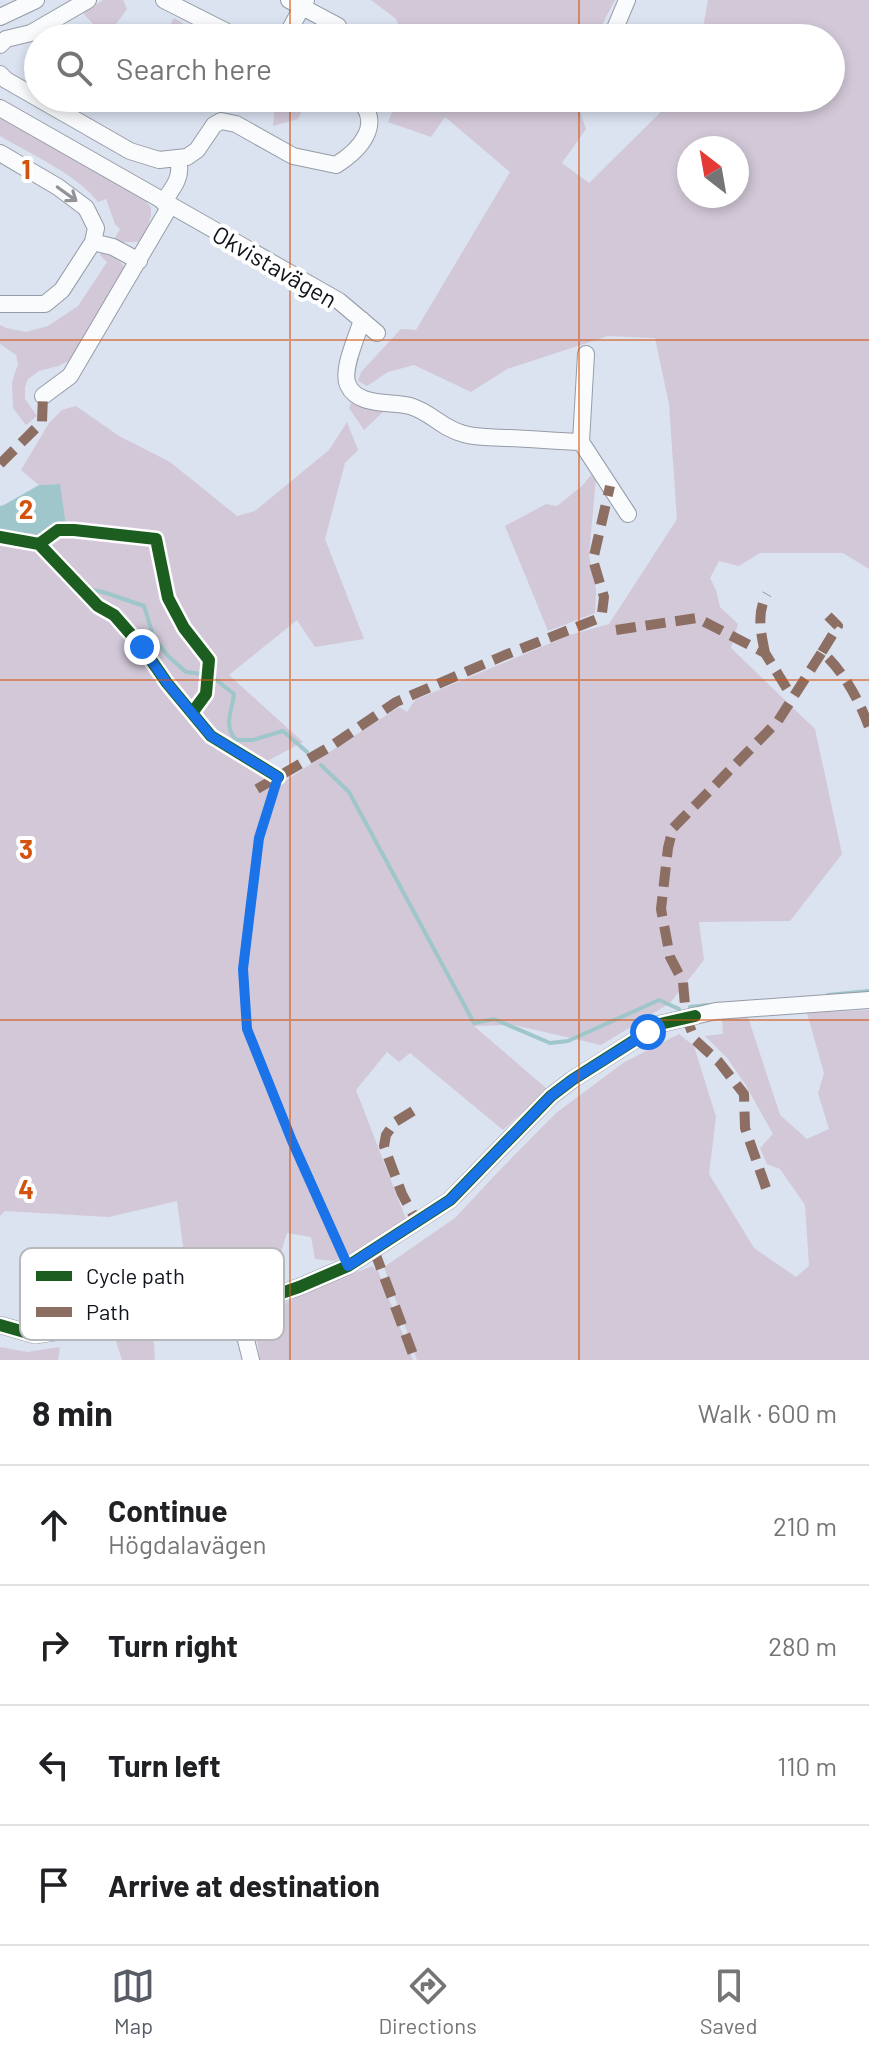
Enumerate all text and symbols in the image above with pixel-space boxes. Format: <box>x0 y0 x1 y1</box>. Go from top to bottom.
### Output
search box <box>24 24 845 112</box>
icon: search <box>52 46 96 90</box>
text: Search here <box>116 50 272 86</box>
north arrow <box>677 136 749 208</box>
text: 1 <box>21 153 31 184</box>
one-way arrow <box>55 186 77 202</box>
street label: Okvistavägen <box>208 219 342 313</box>
text: 2 <box>19 493 33 524</box>
route end <box>124 629 160 665</box>
text: 3 <box>19 833 33 864</box>
route start <box>630 1014 666 1050</box>
text: 4 <box>18 1173 34 1204</box>
legend <box>20 1248 284 1340</box>
text: Cycle path <box>86 1262 185 1288</box>
text: Path <box>86 1298 130 1324</box>
text: 8 min <box>32 1392 113 1433</box>
text: Walk · 600 m <box>698 1397 837 1428</box>
text: Continue <box>108 1492 228 1528</box>
icon: ahead <box>32 1503 76 1547</box>
text: 210 m <box>773 1510 837 1541</box>
text: Högdalavägen <box>108 1528 267 1559</box>
icon: right <box>32 1623 76 1667</box>
text: Turn right <box>108 1627 238 1663</box>
text: 280 m <box>768 1630 837 1661</box>
icon: left <box>32 1743 76 1787</box>
text: Turn left <box>108 1747 221 1783</box>
text: 110 m <box>777 1750 837 1781</box>
icon: arrive <box>32 1863 76 1907</box>
text: Arrive at destination <box>108 1867 380 1903</box>
tab: Map <box>111 1964 155 2038</box>
tab: Directions <box>378 1964 477 2038</box>
tab: Saved <box>700 1964 757 2038</box>

